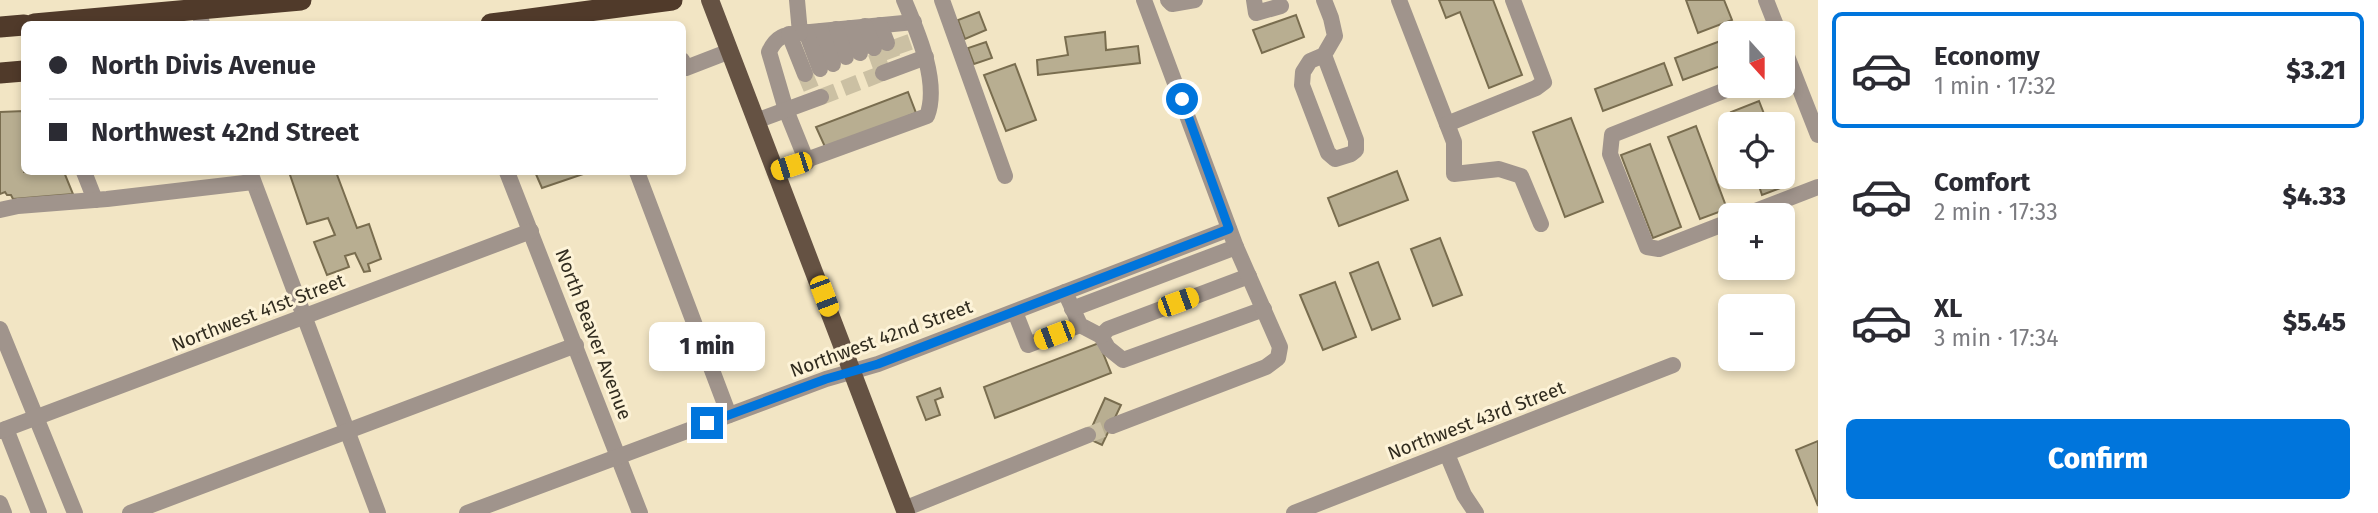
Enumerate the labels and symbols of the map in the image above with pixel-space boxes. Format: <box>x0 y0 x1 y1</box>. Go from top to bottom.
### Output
north arrow <box>1718 21 1796 98</box>
route start <box>1166 83 1198 115</box>
car <box>768 150 815 182</box>
street label: North Beaver Avenue <box>550 245 637 423</box>
street label: Northwest 41st Street <box>168 269 348 356</box>
car <box>807 273 842 319</box>
car <box>1155 285 1202 319</box>
street label: Northwest 42nd Street <box>787 295 976 382</box>
car <box>1031 318 1078 352</box>
callout: 1 min <box>649 322 765 370</box>
street label: Northwest 43rd Street <box>1384 376 1568 465</box>
route end <box>691 407 723 439</box>

